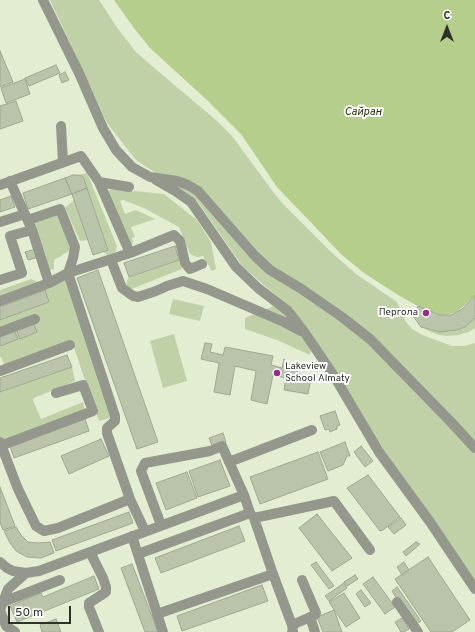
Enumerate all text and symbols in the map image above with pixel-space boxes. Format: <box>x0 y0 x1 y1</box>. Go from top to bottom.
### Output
north arrow <box>427 8 467 48</box>
text: С <box>443 9 451 23</box>
water label: Сайран <box>345 106 381 120</box>
place label: Пергола <box>379 307 418 319</box>
marker: Пергола <box>421 308 431 318</box>
place label: Lakeview School Almaty <box>285 361 350 384</box>
marker: Lakeview School Almaty <box>272 368 282 378</box>
scale bar <box>10 598 73 624</box>
text: 50 m <box>15 605 43 621</box>

